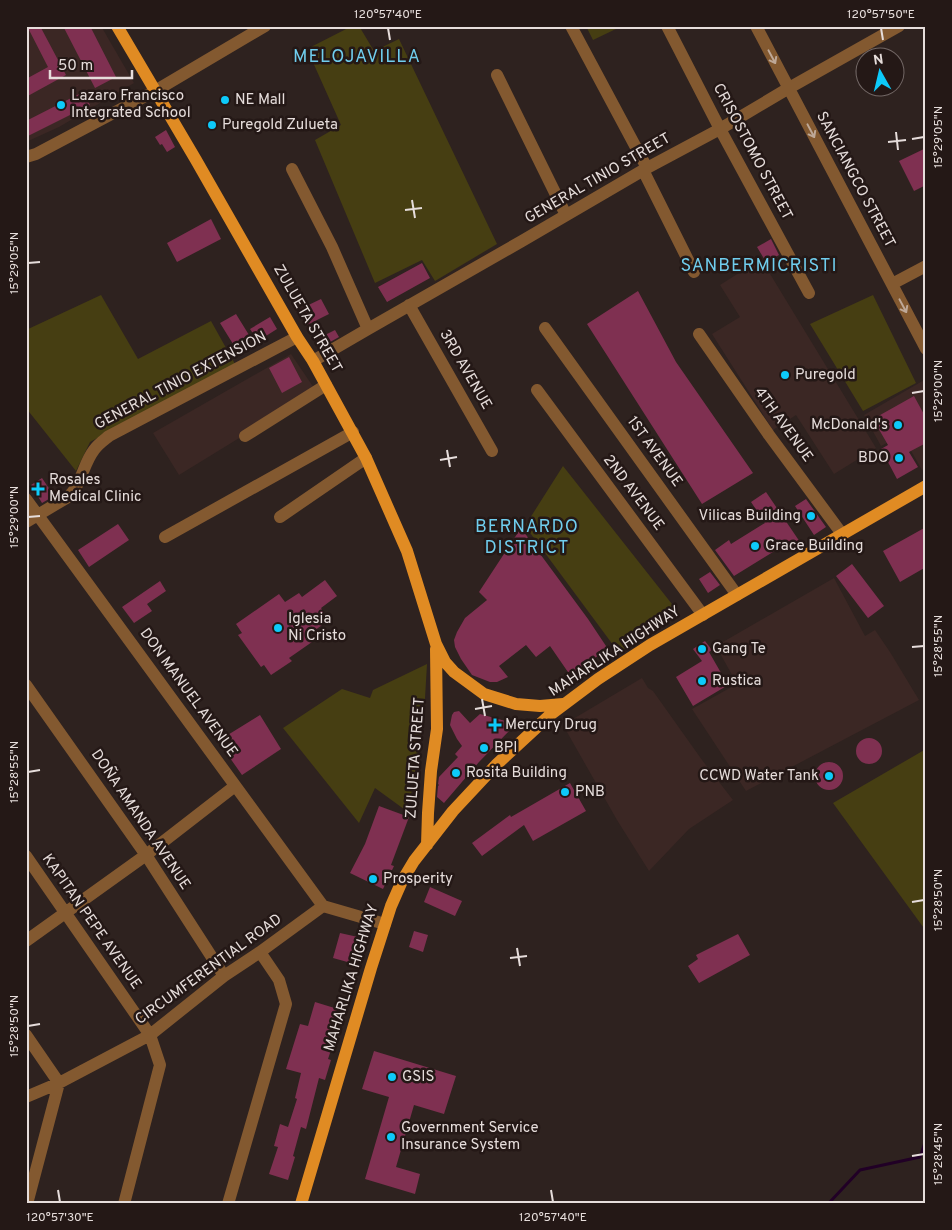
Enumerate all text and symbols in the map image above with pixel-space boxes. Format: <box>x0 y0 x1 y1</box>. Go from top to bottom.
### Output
text: 120°57'40"E <box>354 7 422 23</box>
text: 120°57'50"E <box>847 7 915 23</box>
district label: MELOJAVILLA <box>293 46 421 69</box>
scale bar <box>50 48 132 80</box>
north arrow <box>854 48 904 98</box>
one-way arrow <box>768 49 777 64</box>
text: N <box>872 51 885 70</box>
text: 50 m <box>58 57 93 76</box>
street label: CRISOSTOMO STREET <box>708 81 796 223</box>
place label: Lazaro Francisco Integrated School <box>71 87 191 123</box>
place label: NE Mall <box>235 91 285 110</box>
marker: NE Mall <box>219 94 231 106</box>
marker: Lazaro Francisco Integrated School <box>55 99 67 111</box>
text: 15°29'05"N <box>931 106 947 168</box>
street label: SANCIANGCO STREET <box>811 109 899 251</box>
place label: Puregold Zulueta <box>222 116 338 135</box>
marker: Puregold Zulueta <box>206 119 218 131</box>
one-way arrow <box>807 123 816 138</box>
street label: GENERAL TINIO STREET <box>522 129 674 229</box>
text: 15°29'05"N <box>7 232 23 294</box>
district label: SANBERMICRISTI <box>680 255 838 278</box>
street label: ZULUETA STREET <box>268 262 346 376</box>
one-way arrow <box>898 298 908 313</box>
street label: 3RD AVENUE <box>434 327 496 413</box>
street label: GENERAL TINIO EXTENSION <box>92 328 270 434</box>
text: 15°29'00"N <box>931 360 947 422</box>
place label: Puregold <box>795 366 856 385</box>
marker: Puregold <box>779 369 791 381</box>
street label: 4TH AVENUE <box>749 384 817 466</box>
street label: 1ST AVENUE <box>622 413 686 491</box>
place label: McDonald's <box>811 416 888 435</box>
marker: McDonald's <box>892 419 904 431</box>
place label: BDO <box>858 449 889 468</box>
street label: 2ND AVENUE <box>598 451 668 535</box>
marker: BDO <box>893 452 905 464</box>
place label: Rosales Medical Clinic <box>49 471 142 507</box>
marker: Rosales Medical Clinic <box>31 482 45 496</box>
text: 15°29'00"N <box>7 486 23 548</box>
place label: Vilicas Building <box>698 507 801 526</box>
marker: Vilicas Building <box>805 510 817 522</box>
district label: BERNARDO DISTRICT <box>475 516 579 560</box>
place label: Grace Building <box>765 537 864 556</box>
marker: Grace Building <box>749 540 761 552</box>
street label: MAHARLIKA HIGHWAY <box>546 602 685 702</box>
place label: Iglesia Ni Cristo <box>288 610 346 646</box>
text: 15°28'55"N <box>931 615 947 677</box>
marker: Iglesia Ni Cristo <box>272 622 284 634</box>
street label: DON MANUEL AVENUE <box>135 625 241 761</box>
place label: Gang Te <box>712 640 766 659</box>
marker: Gang Te <box>696 643 708 655</box>
place label: Rustica <box>712 672 762 691</box>
marker: Rustica <box>696 675 708 687</box>
street label: ZULUETA STREET <box>402 697 430 819</box>
place label: Mercury Drug <box>505 716 597 735</box>
marker: Mercury Drug <box>489 719 501 731</box>
place label: BPI <box>494 739 517 758</box>
text: 15°28'55"N <box>7 741 23 803</box>
marker: BPI <box>478 742 490 754</box>
street label: DOÑA AMANDA AVENUE <box>86 746 195 894</box>
place label: Rosita Building <box>466 764 567 783</box>
marker: Rosita Building <box>450 767 462 779</box>
place label: CCWD Water Tank <box>699 767 819 786</box>
marker: CCWD Water Tank <box>823 770 835 782</box>
place label: PNB <box>575 783 605 802</box>
marker: PNB <box>559 786 571 798</box>
street label: KAPITAN PEPE AVENUE <box>37 851 145 993</box>
text: 15°28'50"N <box>931 869 947 931</box>
place label: Prosperity <box>383 870 453 889</box>
marker: Prosperity <box>367 873 379 885</box>
street label: MAHARLIKA HIGHWAY <box>321 902 384 1054</box>
street label: CIRCUMFERENTIAL ROAD <box>132 910 286 1030</box>
text: 15°28'50"N <box>7 995 23 1057</box>
place label: GSIS <box>402 1068 434 1087</box>
marker: GSIS <box>386 1071 398 1083</box>
place label: Government Service Insurance System <box>401 1119 539 1155</box>
text: 15°28'45"N <box>931 1123 947 1185</box>
marker: Government Service Insurance System <box>385 1131 397 1143</box>
text: 120°57'30"E <box>26 1210 94 1226</box>
text: 120°57'40"E <box>519 1210 587 1226</box>

